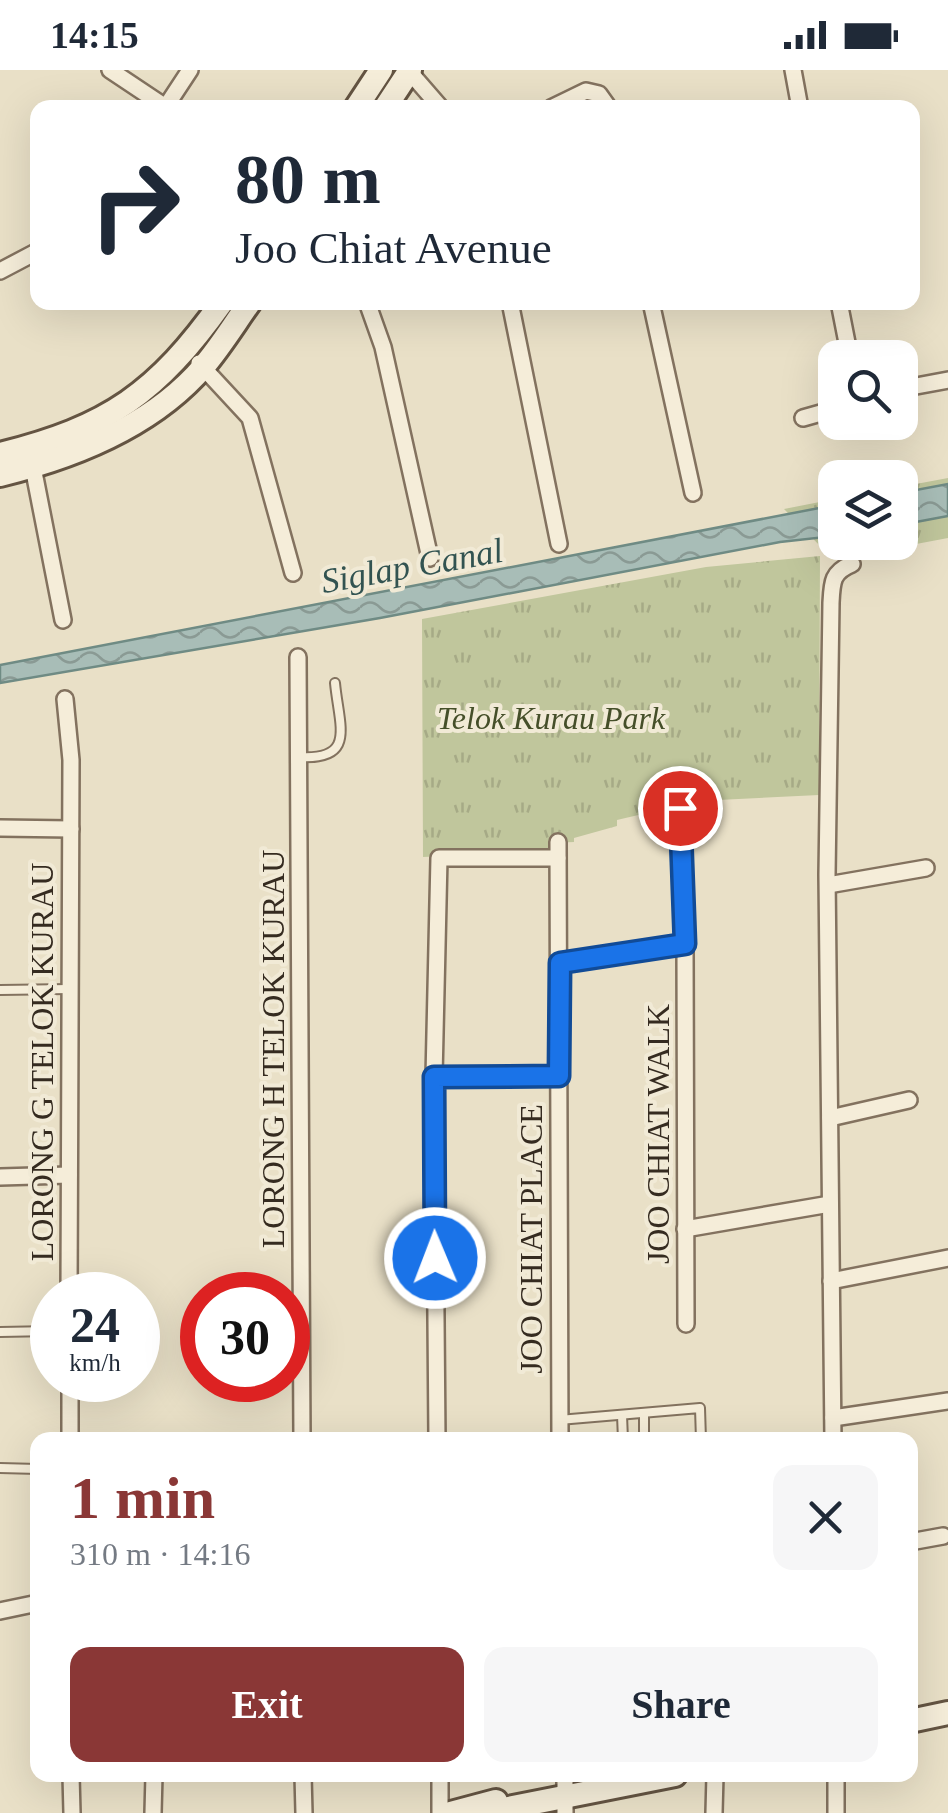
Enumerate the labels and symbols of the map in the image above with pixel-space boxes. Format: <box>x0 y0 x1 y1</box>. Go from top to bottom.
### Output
water label: Siglap Canal <box>318 531 506 601</box>
park label: Telok Kurau Park <box>437 700 666 736</box>
pin <box>638 766 723 851</box>
street label: LORONG H TELOK KURAU <box>255 850 291 1248</box>
street label: LORONG G TELOK KURAU <box>24 863 60 1261</box>
street label: JOO CHIAT WALK <box>640 1004 676 1264</box>
street label: JOO CHIAT PLACE <box>513 1104 549 1374</box>
position arrow <box>383 1206 487 1310</box>
speed limit sign: 30 <box>180 1272 310 1402</box>

